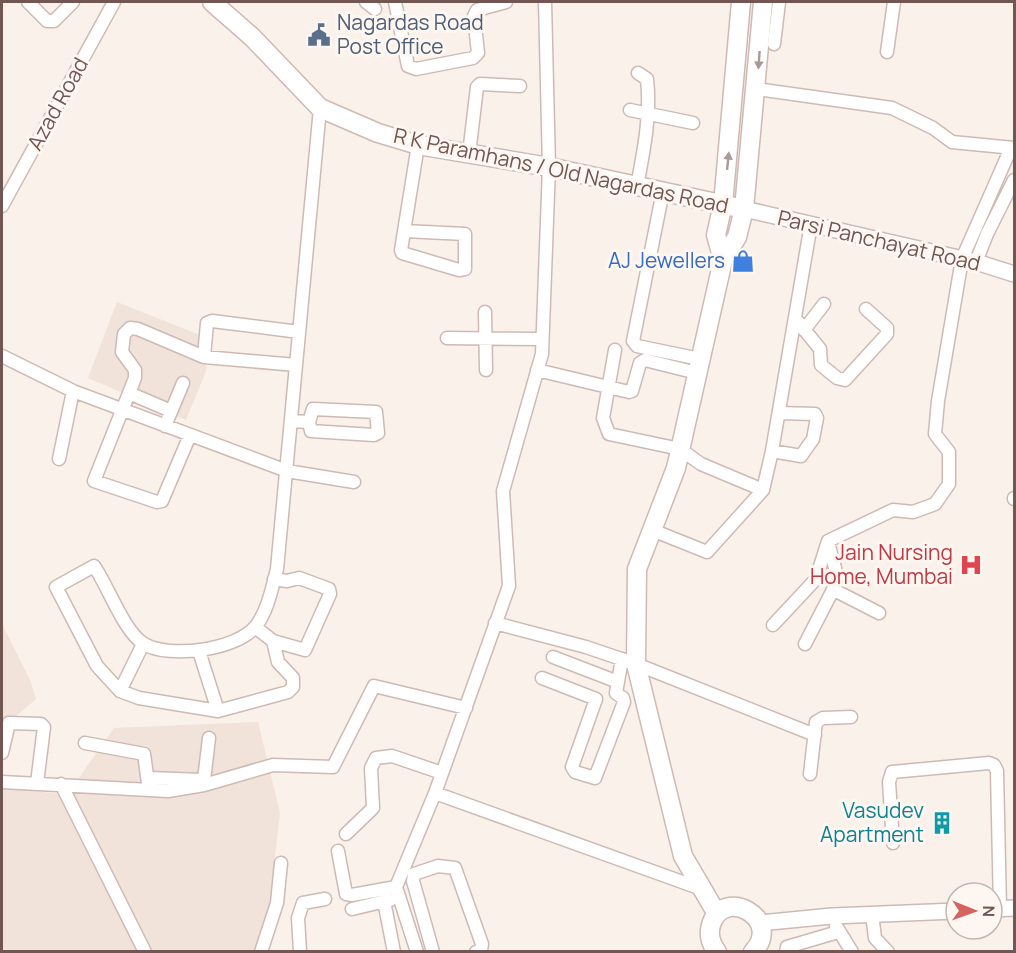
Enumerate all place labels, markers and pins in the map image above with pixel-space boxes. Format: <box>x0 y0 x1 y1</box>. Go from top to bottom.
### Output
place label: Nagardas Road Post Office <box>337 8 484 60</box>
public building icon: Nagardas Road Post Office <box>306 22 332 48</box>
place label: AJ Jewellers <box>608 246 725 274</box>
shop icon: AJ Jewellers <box>730 248 756 274</box>
place label: Jain Nursing Home, Mumbai <box>810 538 953 590</box>
hospital icon: Jain Nursing Home, Mumbai <box>958 552 984 578</box>
place label: Vasudev Apartment <box>820 796 924 848</box>
building icon: Vasudev Apartment <box>929 810 955 836</box>

